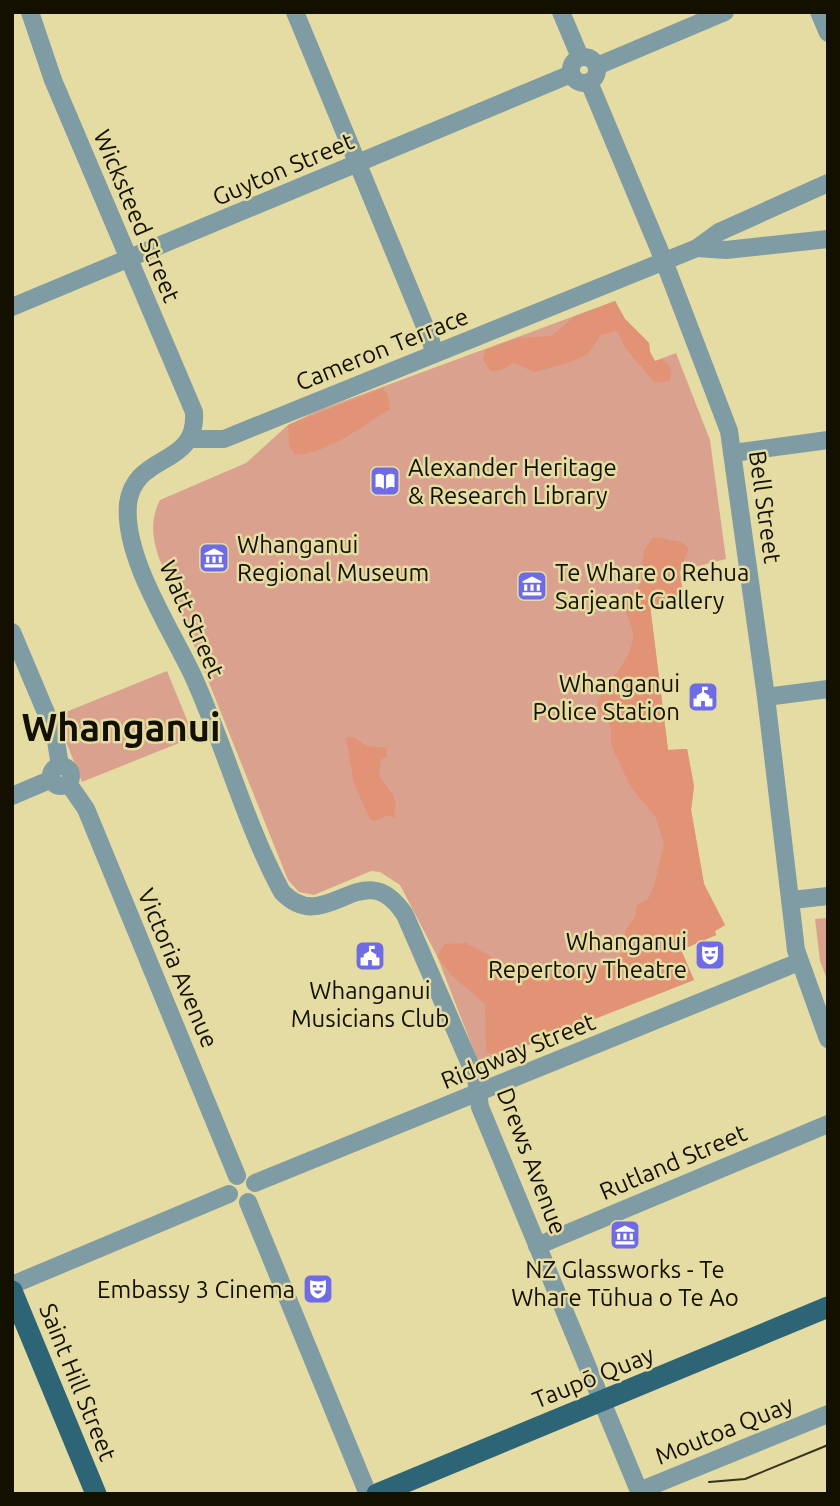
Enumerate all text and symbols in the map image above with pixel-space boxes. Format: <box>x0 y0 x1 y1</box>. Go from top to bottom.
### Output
street label: Wicksteed Street <box>89 126 186 307</box>
street label: Guyton Street <box>208 127 358 211</box>
street label: Cameron Terrace <box>292 302 472 396</box>
street label: Bell Street <box>744 449 786 566</box>
place label: Alexander Heritage & Research Library <box>408 454 617 509</box>
library icon: Alexander Heritage & Research Library <box>368 464 402 498</box>
place label: Whanganui Regional Museum <box>237 531 429 586</box>
museum icon: Whanganui Regional Museum <box>197 541 231 575</box>
street label: Watt Street <box>154 556 230 682</box>
place label: Te Whare o Rehua Sarjeant Gallery <box>555 559 749 614</box>
museum icon: Te Whare o Rehua Sarjeant Gallery <box>515 569 549 603</box>
place label: Whanganui Police Station <box>533 670 680 725</box>
public building icon: Whanganui Police Station <box>686 680 720 714</box>
district label: Whanganui <box>22 706 220 748</box>
street label: Victoria Avenue <box>132 884 224 1052</box>
place label: Whanganui Repertory Theatre <box>488 928 687 983</box>
theatre icon: Whanganui Repertory Theatre <box>693 938 727 972</box>
public building icon: Whanganui Musicians Club <box>353 939 387 973</box>
place label: Whanganui Musicians Club <box>291 977 449 1032</box>
street label: Ridgway Street <box>437 1008 599 1094</box>
street label: Drews Avenue <box>492 1084 572 1238</box>
street label: Rutland Street <box>595 1119 751 1205</box>
museum icon: NZ Glassworks - Te Whare Tūhua o Te Ao <box>608 1218 642 1252</box>
place label: NZ Glassworks - Te Whare Tūhua o Te Ao <box>511 1256 739 1311</box>
theatre icon: Embassy 3 Cinema <box>301 1272 335 1306</box>
place label: Embassy 3 Cinema <box>97 1276 295 1303</box>
street label: Saint Hill Street <box>34 1300 122 1465</box>
street label: Taupō Quay <box>528 1340 658 1414</box>
street label: Moutoa Quay <box>651 1390 797 1470</box>

